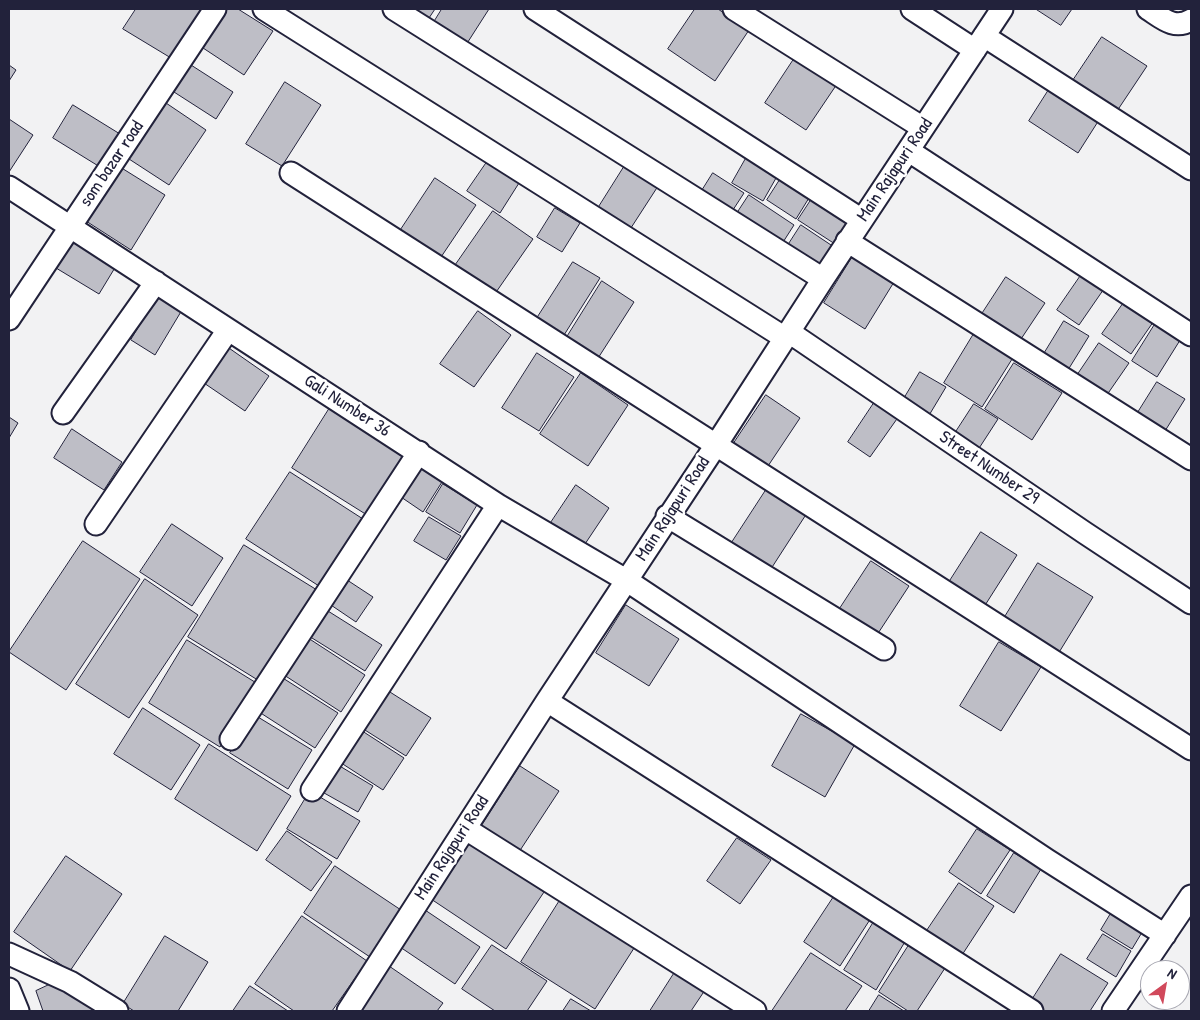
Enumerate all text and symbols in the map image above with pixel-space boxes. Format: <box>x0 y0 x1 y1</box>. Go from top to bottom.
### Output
street label: Main Rajapuri Road <box>852 114 938 226</box>
street label: som bazar road <box>75 117 149 211</box>
street label: Gali Number 36 <box>300 370 394 442</box>
street label: Street Number 29 <box>935 427 1043 509</box>
street label: Main Rajapuri Road <box>631 453 715 565</box>
street label: Main Rajapuri Road <box>410 792 494 904</box>
north arrow <box>1140 960 1190 1010</box>
text: N <box>1164 963 1181 983</box>

